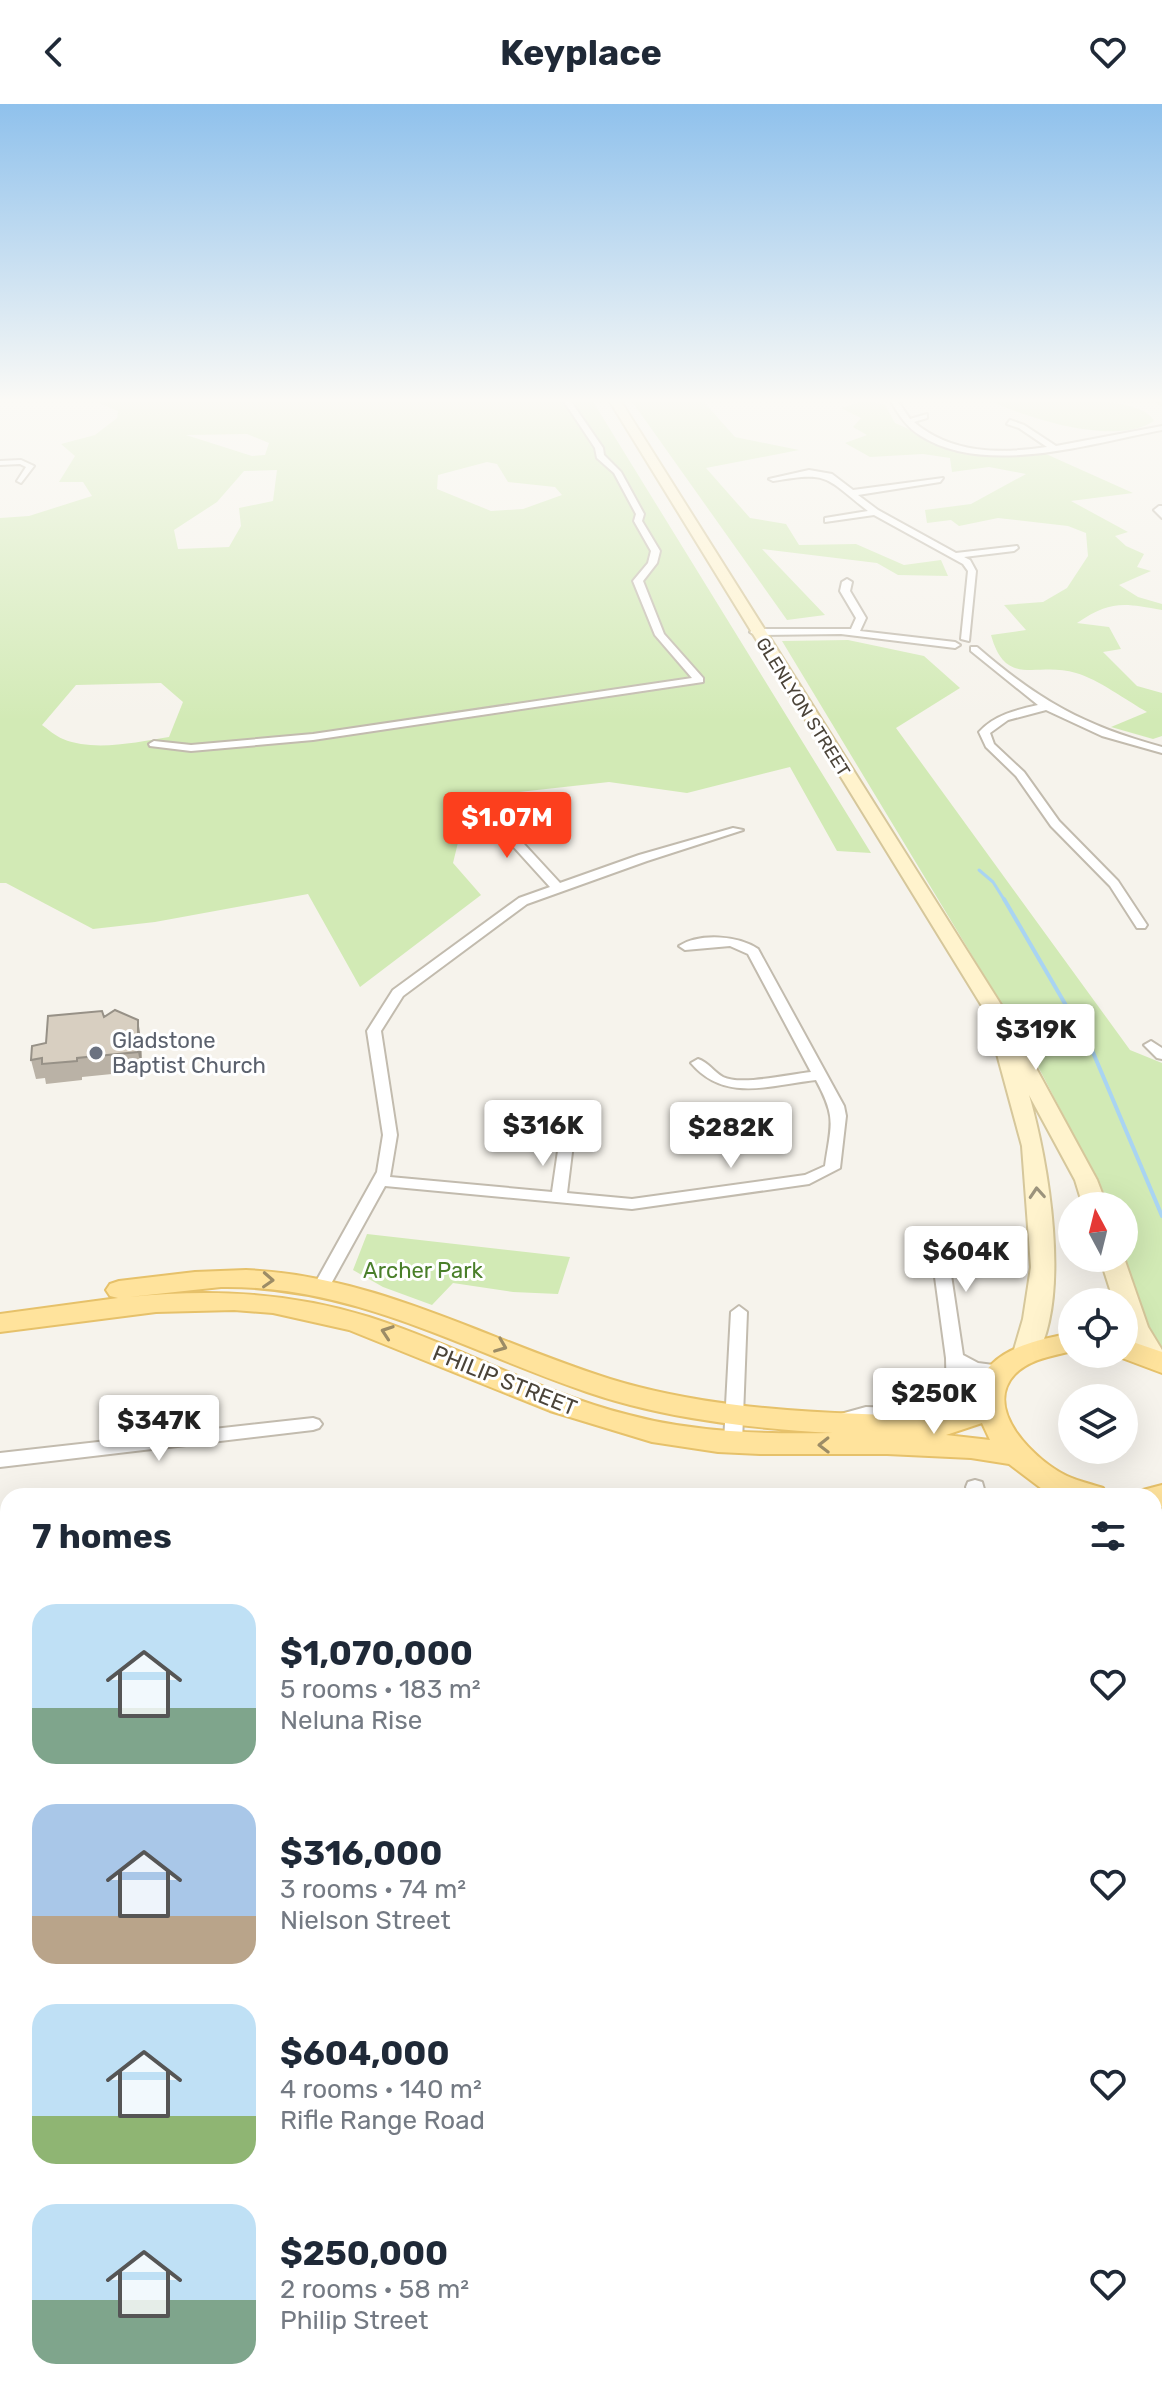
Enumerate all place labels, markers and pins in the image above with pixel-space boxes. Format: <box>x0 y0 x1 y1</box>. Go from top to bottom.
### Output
pin: $1.07M <box>442 792 572 860</box>
pin: $319K <box>980 1004 1092 1072</box>
place label: Gladstone Baptist Church <box>112 1027 266 1079</box>
marker: Gladstone Baptist Church <box>87 1044 105 1062</box>
pin: $316K <box>487 1100 599 1168</box>
pin: $282K <box>675 1102 787 1170</box>
pin: $604K <box>910 1226 1022 1294</box>
pin: $250K <box>878 1368 990 1436</box>
pin: $347K <box>103 1395 215 1463</box>

